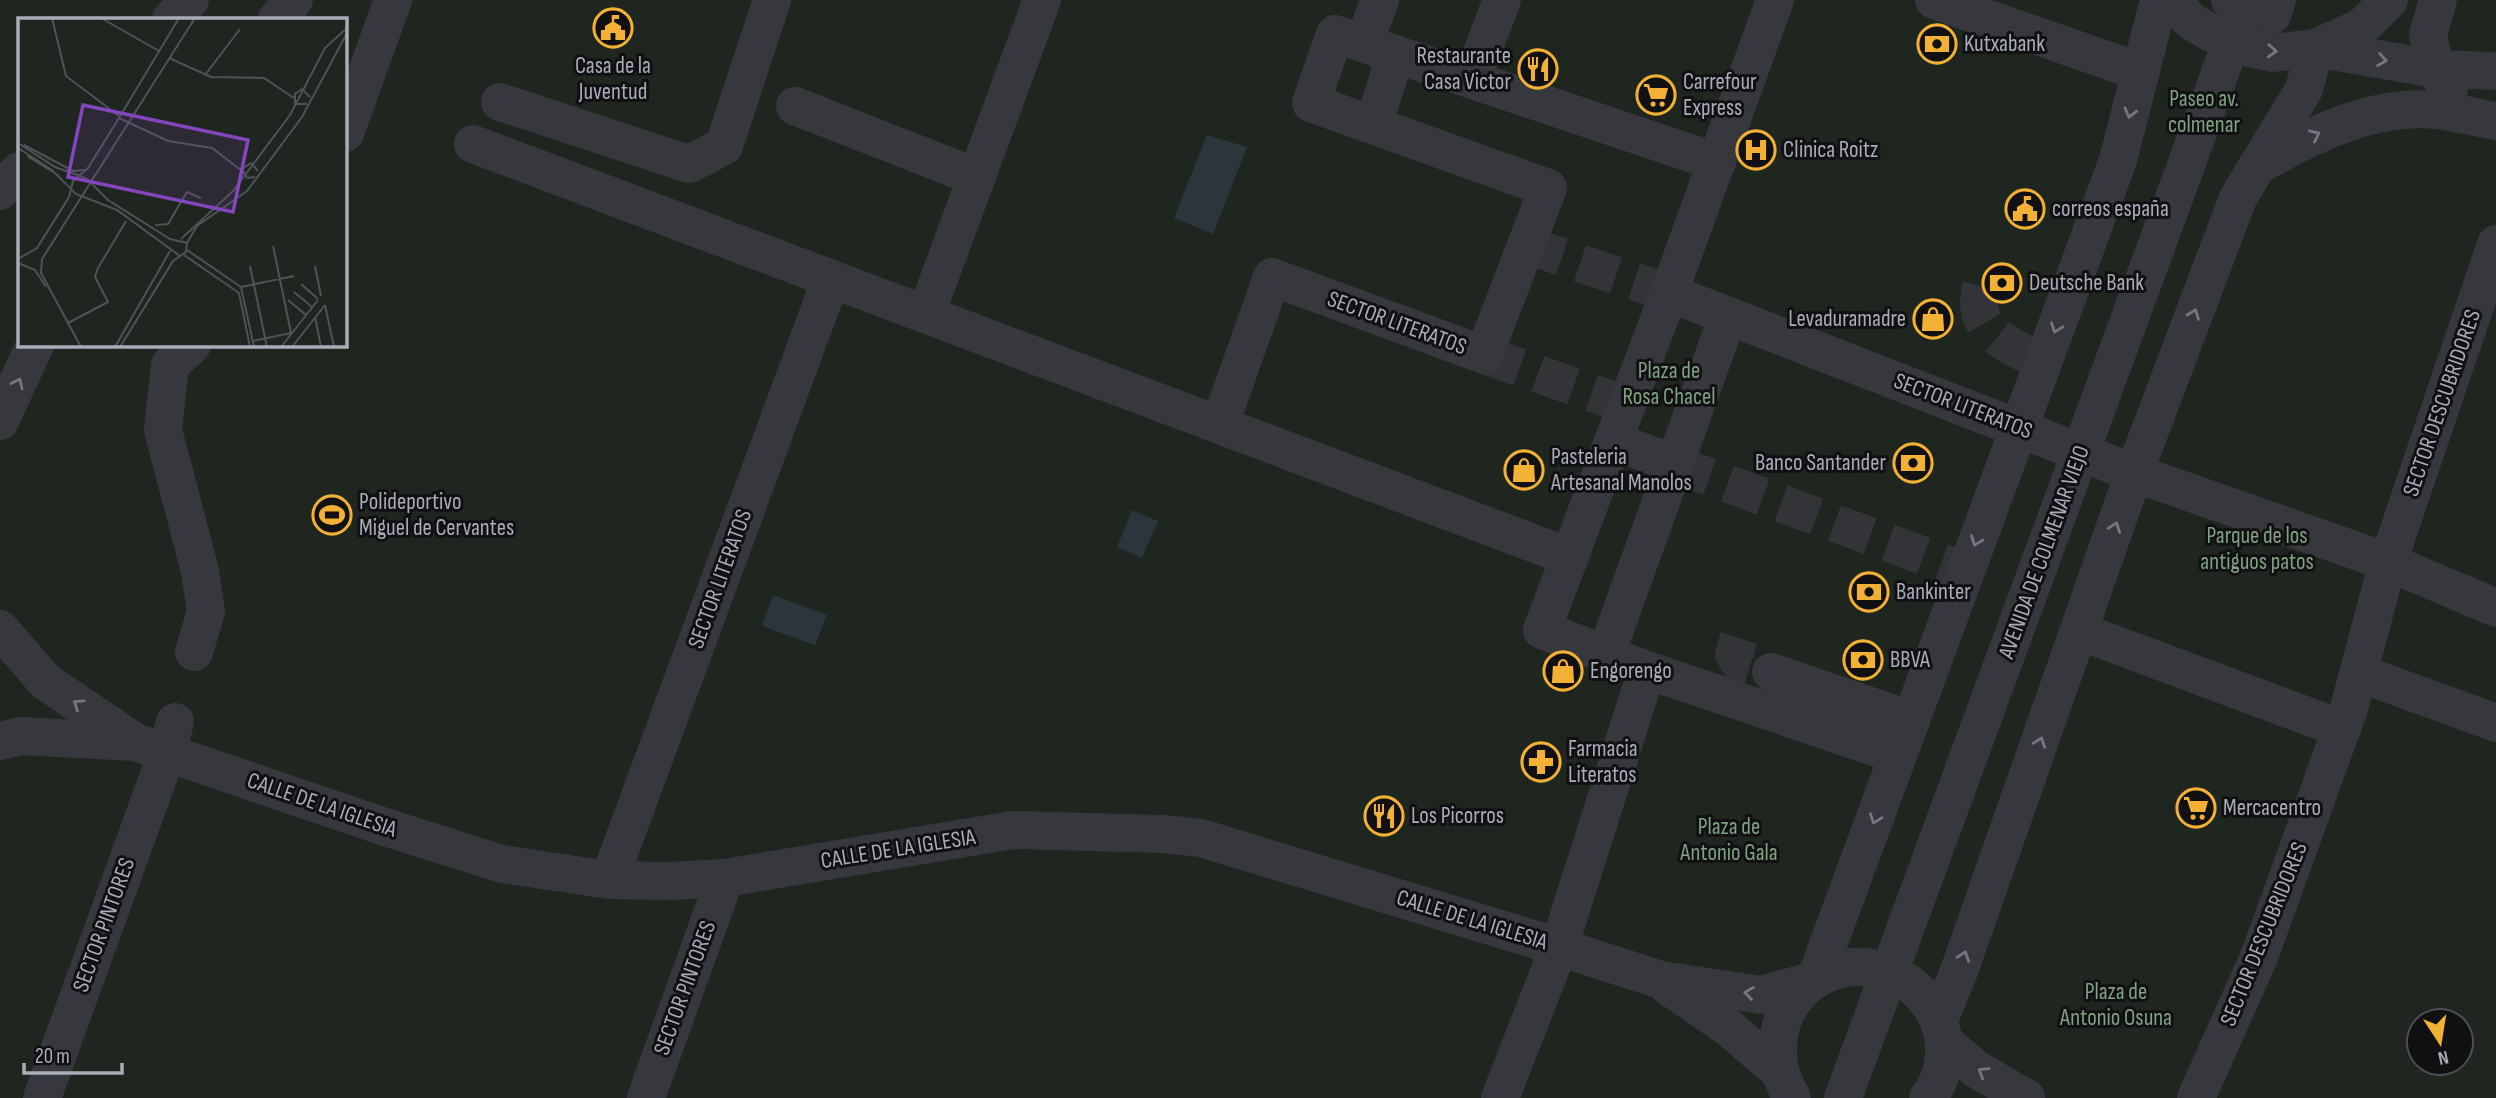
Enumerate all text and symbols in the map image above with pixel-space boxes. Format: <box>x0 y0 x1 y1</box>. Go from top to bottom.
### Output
public building icon: Casa de la Juventud <box>592 7 634 49</box>
inset map <box>18 18 346 346</box>
bank icon: Kutxabank <box>1916 23 1958 65</box>
place label: Kutxabank <box>1964 30 2045 58</box>
place label: Restaurante Casa Victor <box>1417 42 1511 96</box>
one-way arrow <box>2267 43 2278 58</box>
restaurant icon: Restaurante Casa Victor <box>1517 48 1559 90</box>
place label: Casa de la Juventud <box>575 52 651 106</box>
one-way arrow <box>2377 52 2388 67</box>
place label: Carrefour Express <box>1683 68 1757 122</box>
supermarket icon: Carrefour Express <box>1635 74 1677 116</box>
park label: Paseo av. colmenar <box>2168 85 2241 139</box>
one-way arrow <box>2124 107 2138 119</box>
hospital icon: Clinica Roitz <box>1735 129 1777 171</box>
one-way arrow <box>2308 129 2320 143</box>
place label: Clinica Roitz <box>1783 136 1878 164</box>
public building icon: correos españa <box>2004 188 2046 230</box>
place label: correos españa <box>2052 195 2169 223</box>
bank icon: Deutsche Bank <box>1981 262 2023 304</box>
place label: Deutsche Bank <box>2029 269 2144 297</box>
street label: SECTOR LITERATOS <box>1324 285 1470 361</box>
shop icon: Levaduramadre <box>1912 298 1954 340</box>
place label: Levaduramadre <box>1788 305 1906 333</box>
street label: SECTOR DESCUBRIDORES <box>2397 306 2487 500</box>
one-way arrow <box>2186 308 2200 320</box>
one-way arrow <box>2050 322 2064 334</box>
park label: Plaza de Rosa Chacel <box>1622 357 1716 411</box>
street label: SECTOR LITERATOS <box>1890 367 2036 445</box>
one-way arrow <box>10 378 24 390</box>
bank icon: Banco Santander <box>1892 442 1934 484</box>
street label: AVENIDA DE COLMENAR VIEJO <box>1992 442 2096 663</box>
place label: Pasteleria Artesanal Manolos <box>1550 443 1692 497</box>
shop icon: Pasteleria Artesanal Manolos <box>1503 449 1545 491</box>
place label: Banco Santander <box>1755 449 1886 477</box>
place label: Polideportivo Miguel de Cervantes <box>359 488 514 542</box>
sports icon: Polideportivo Miguel de Cervantes <box>311 494 353 536</box>
street label: SECTOR LITERATOS <box>682 506 758 652</box>
one-way arrow <box>2107 522 2121 534</box>
park label: Parque de los antiguos patos <box>2200 522 2314 576</box>
one-way arrow <box>1970 535 1984 547</box>
bank icon: Bankinter <box>1848 571 1890 613</box>
place label: Bankinter <box>1896 578 1971 606</box>
bank icon: BBVA <box>1842 639 1884 681</box>
place label: BBVA <box>1890 646 1930 674</box>
shop icon: Engorengo <box>1542 650 1584 692</box>
place label: Engorengo <box>1590 657 1672 685</box>
one-way arrow <box>73 700 86 712</box>
place label: Farmacia Literatos <box>1568 735 1638 789</box>
one-way arrow <box>2032 736 2046 748</box>
pharmacy icon: Farmacia Literatos <box>1520 741 1562 783</box>
street label: CALLE DE LA IGLESIA <box>244 766 401 844</box>
supermarket icon: Mercacentro <box>2175 787 2217 829</box>
place label: Mercacentro <box>2223 794 2321 822</box>
restaurant icon: Los Picorros <box>1363 795 1405 837</box>
place label: Los Picorros <box>1411 802 1504 830</box>
park label: Plaza de Antonio Gala <box>1679 813 1778 867</box>
one-way arrow <box>1869 813 1883 825</box>
street label: CALLE DE LA IGLESIA <box>819 823 978 875</box>
street label: SECTOR DESCUBRIDORES <box>2214 838 2314 1030</box>
street label: SECTOR PINTORES <box>67 854 141 996</box>
street label: CALLE DE LA IGLESIA <box>1393 884 1551 956</box>
street label: SECTOR PINTORES <box>648 917 722 1059</box>
one-way arrow <box>1956 951 1970 963</box>
park label: Plaza de Antonio Osuna <box>2059 978 2172 1032</box>
one-way arrow <box>1743 986 1755 1001</box>
north arrow <box>2405 1007 2475 1077</box>
scale bar <box>24 1032 122 1076</box>
text: 20 m <box>35 1044 70 1069</box>
text: N <box>2436 1045 2451 1069</box>
one-way arrow <box>1978 1068 1991 1081</box>

